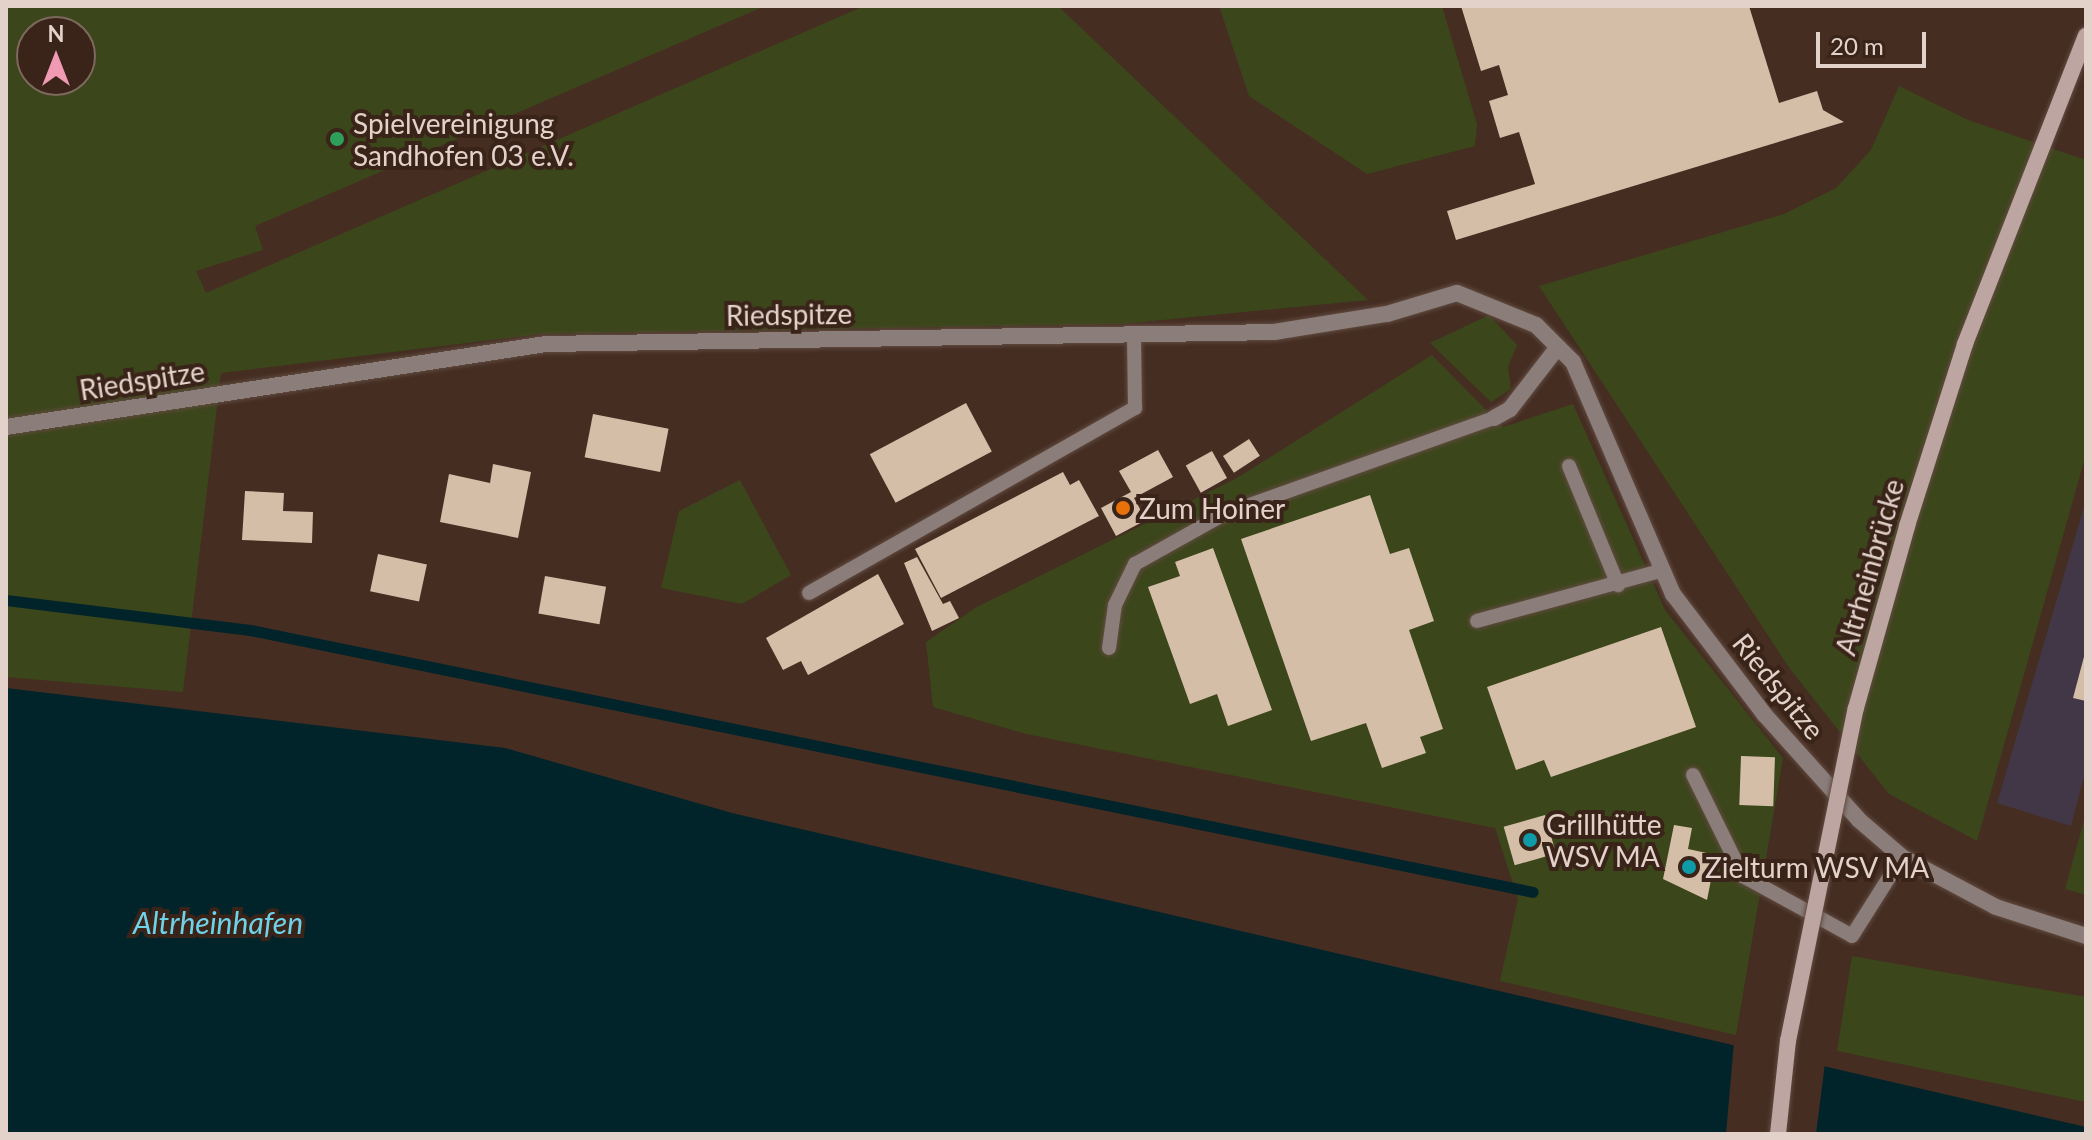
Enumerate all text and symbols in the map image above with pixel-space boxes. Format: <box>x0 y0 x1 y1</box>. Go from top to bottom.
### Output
north arrow <box>16 16 96 96</box>
scale bar <box>1820 16 1930 66</box>
text: N <box>48 20 64 47</box>
text: 20 m <box>1830 31 1884 60</box>
place label: Spielvereinigung Sandhofen 03 e.V. <box>353 106 574 172</box>
marker: Spielvereinigung Sandhofen 03 e.V. <box>328 130 346 148</box>
street label: Riedspitze <box>726 296 852 332</box>
street label: Riedspitze <box>77 354 207 406</box>
street label: Altrheinbrücke <box>1828 475 1910 659</box>
place label: Zum Hoiner <box>1139 491 1285 525</box>
marker: Zum Hoiner <box>1114 499 1132 517</box>
street label: Riedspitze <box>1726 626 1832 746</box>
place label: Grillhütte WSV MA <box>1546 807 1661 873</box>
marker: Grillhütte WSV MA <box>1521 831 1539 849</box>
place label: Zielturm WSV MA <box>1705 850 1931 884</box>
marker: Zielturm WSV MA <box>1680 858 1698 876</box>
water label: Altrheinhafen <box>133 904 303 940</box>

